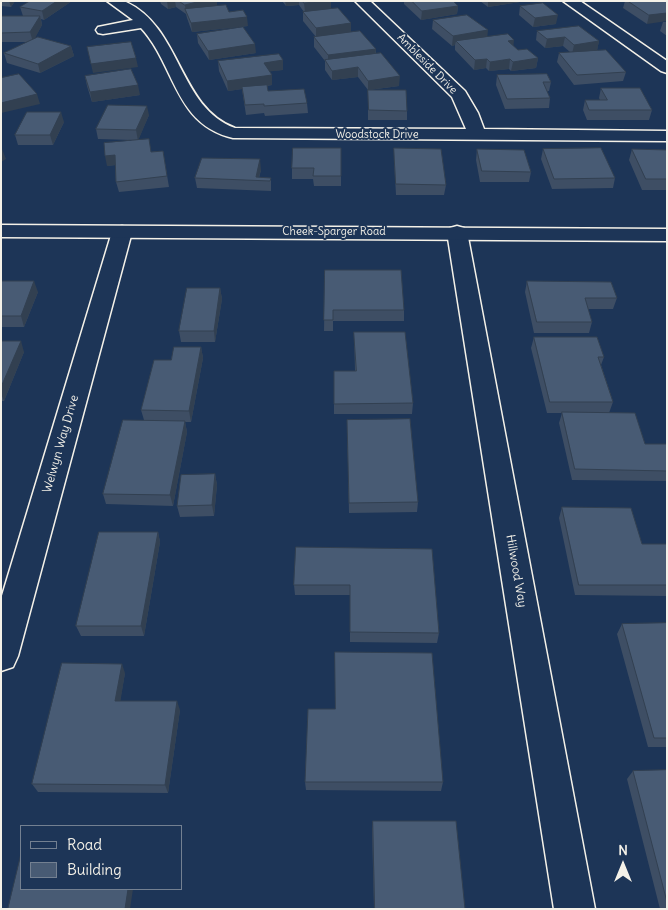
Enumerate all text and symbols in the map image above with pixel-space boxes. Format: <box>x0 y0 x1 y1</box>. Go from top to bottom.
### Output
street label: Ambleside Drive <box>394 31 460 97</box>
street label: Woodstock Drive <box>335 128 419 142</box>
street label: Cheek-Sparger Road <box>282 225 386 239</box>
street label: Welwyn Way Drive <box>40 393 82 495</box>
street label: Hillwood Way <box>503 533 529 609</box>
legend <box>20 825 182 890</box>
text: Road <box>67 835 102 854</box>
north arrow <box>598 840 648 890</box>
text: N <box>618 841 628 859</box>
text: Building <box>67 860 122 879</box>

